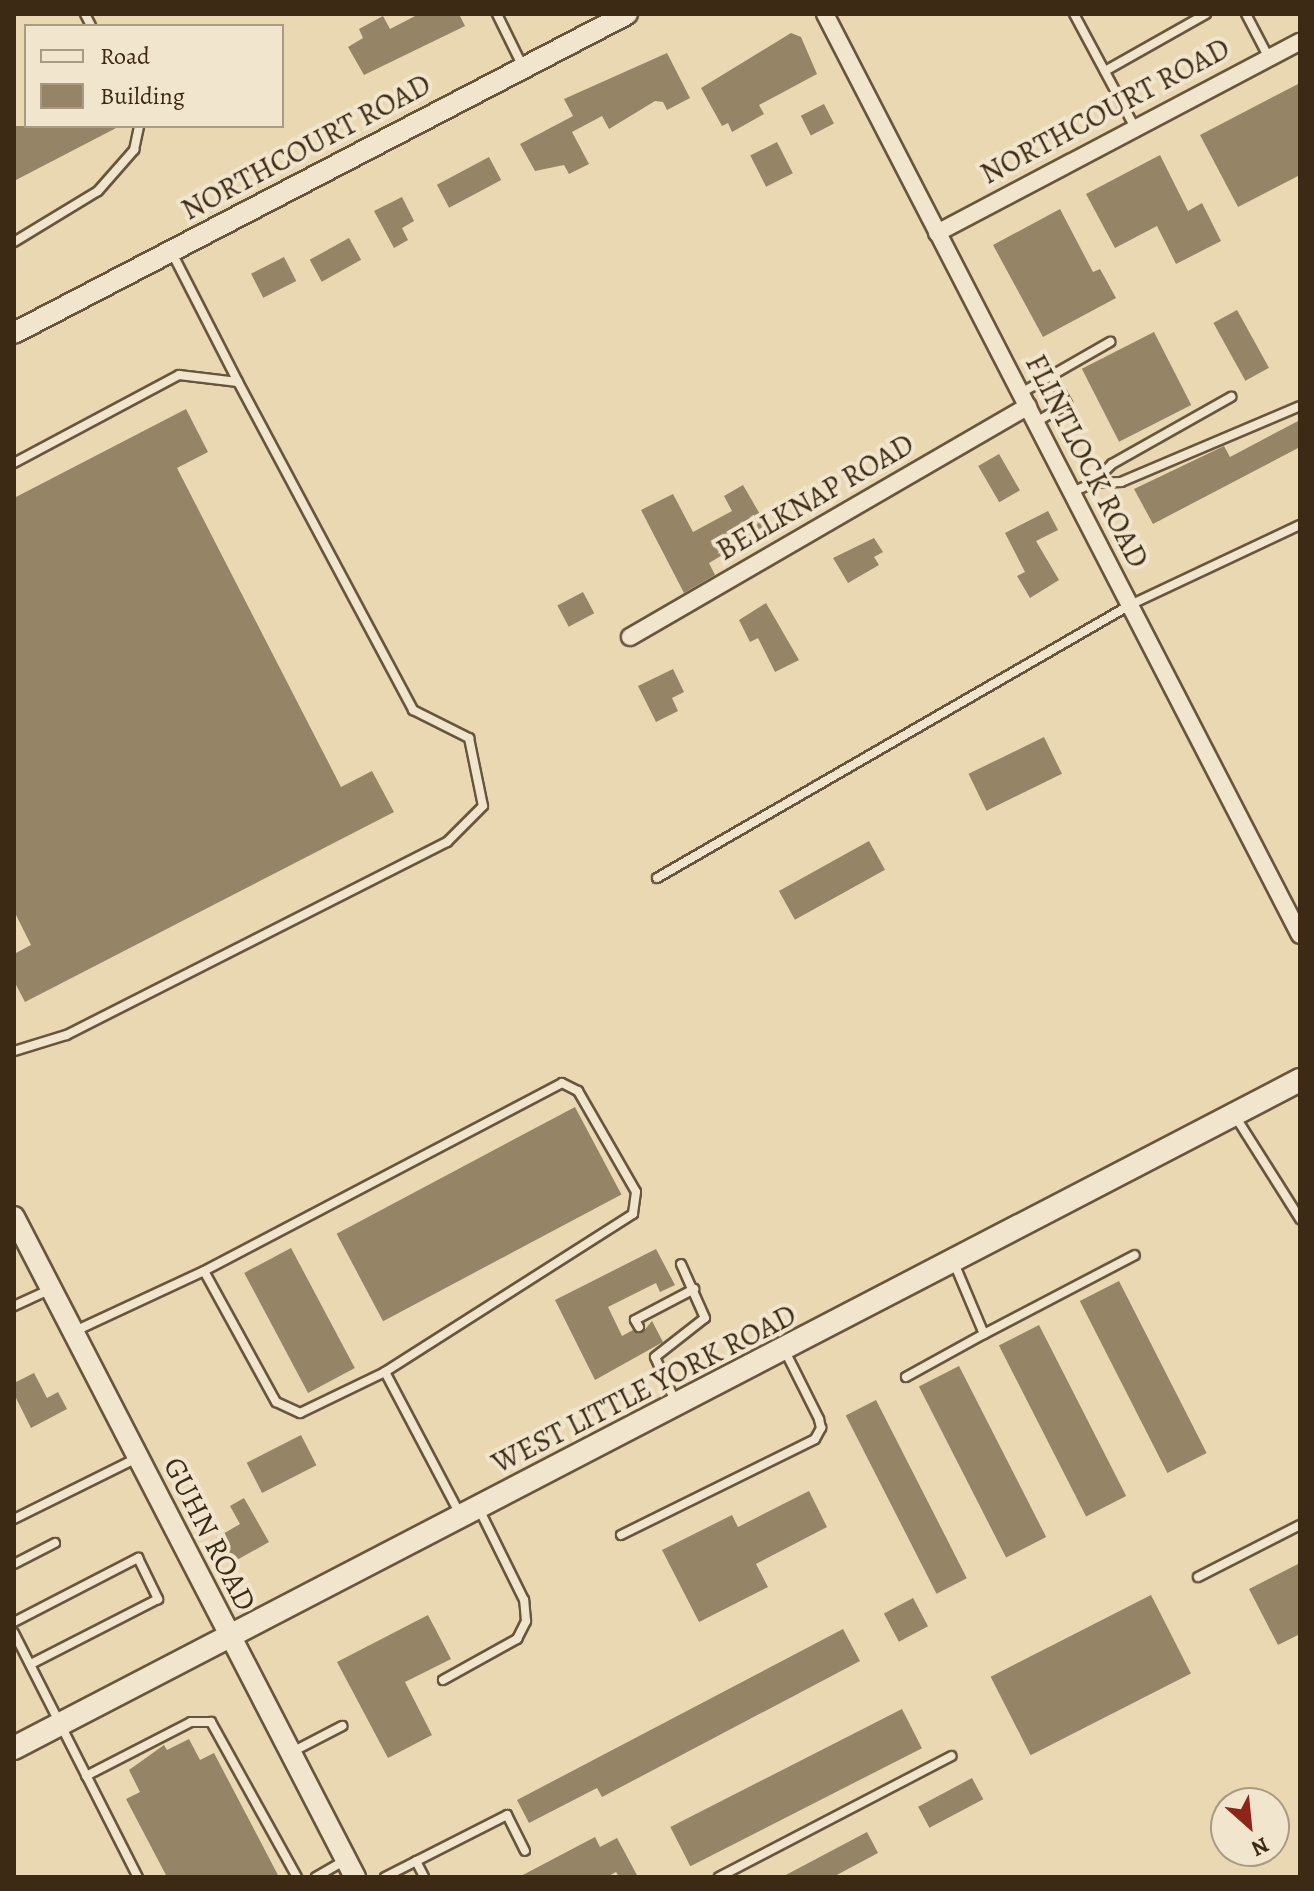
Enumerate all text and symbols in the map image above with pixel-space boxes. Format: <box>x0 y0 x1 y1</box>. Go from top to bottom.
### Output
legend <box>24 24 284 128</box>
street label: NORTHCOURT ROAD <box>974 30 1236 192</box>
text: Road <box>100 40 150 72</box>
street label: NORTHCOURT ROAD <box>175 66 437 228</box>
text: Building <box>100 80 185 112</box>
street label: FLINTLOCK ROAD <box>1018 348 1156 574</box>
street label: BELLKNAP ROAD <box>710 426 920 568</box>
street label: WEST LITTLE YORK ROAD <box>486 1297 802 1481</box>
street label: GUHN ROAD <box>156 1451 264 1617</box>
north arrow <box>1210 1787 1290 1867</box>
text: N <box>1246 1830 1274 1864</box>

